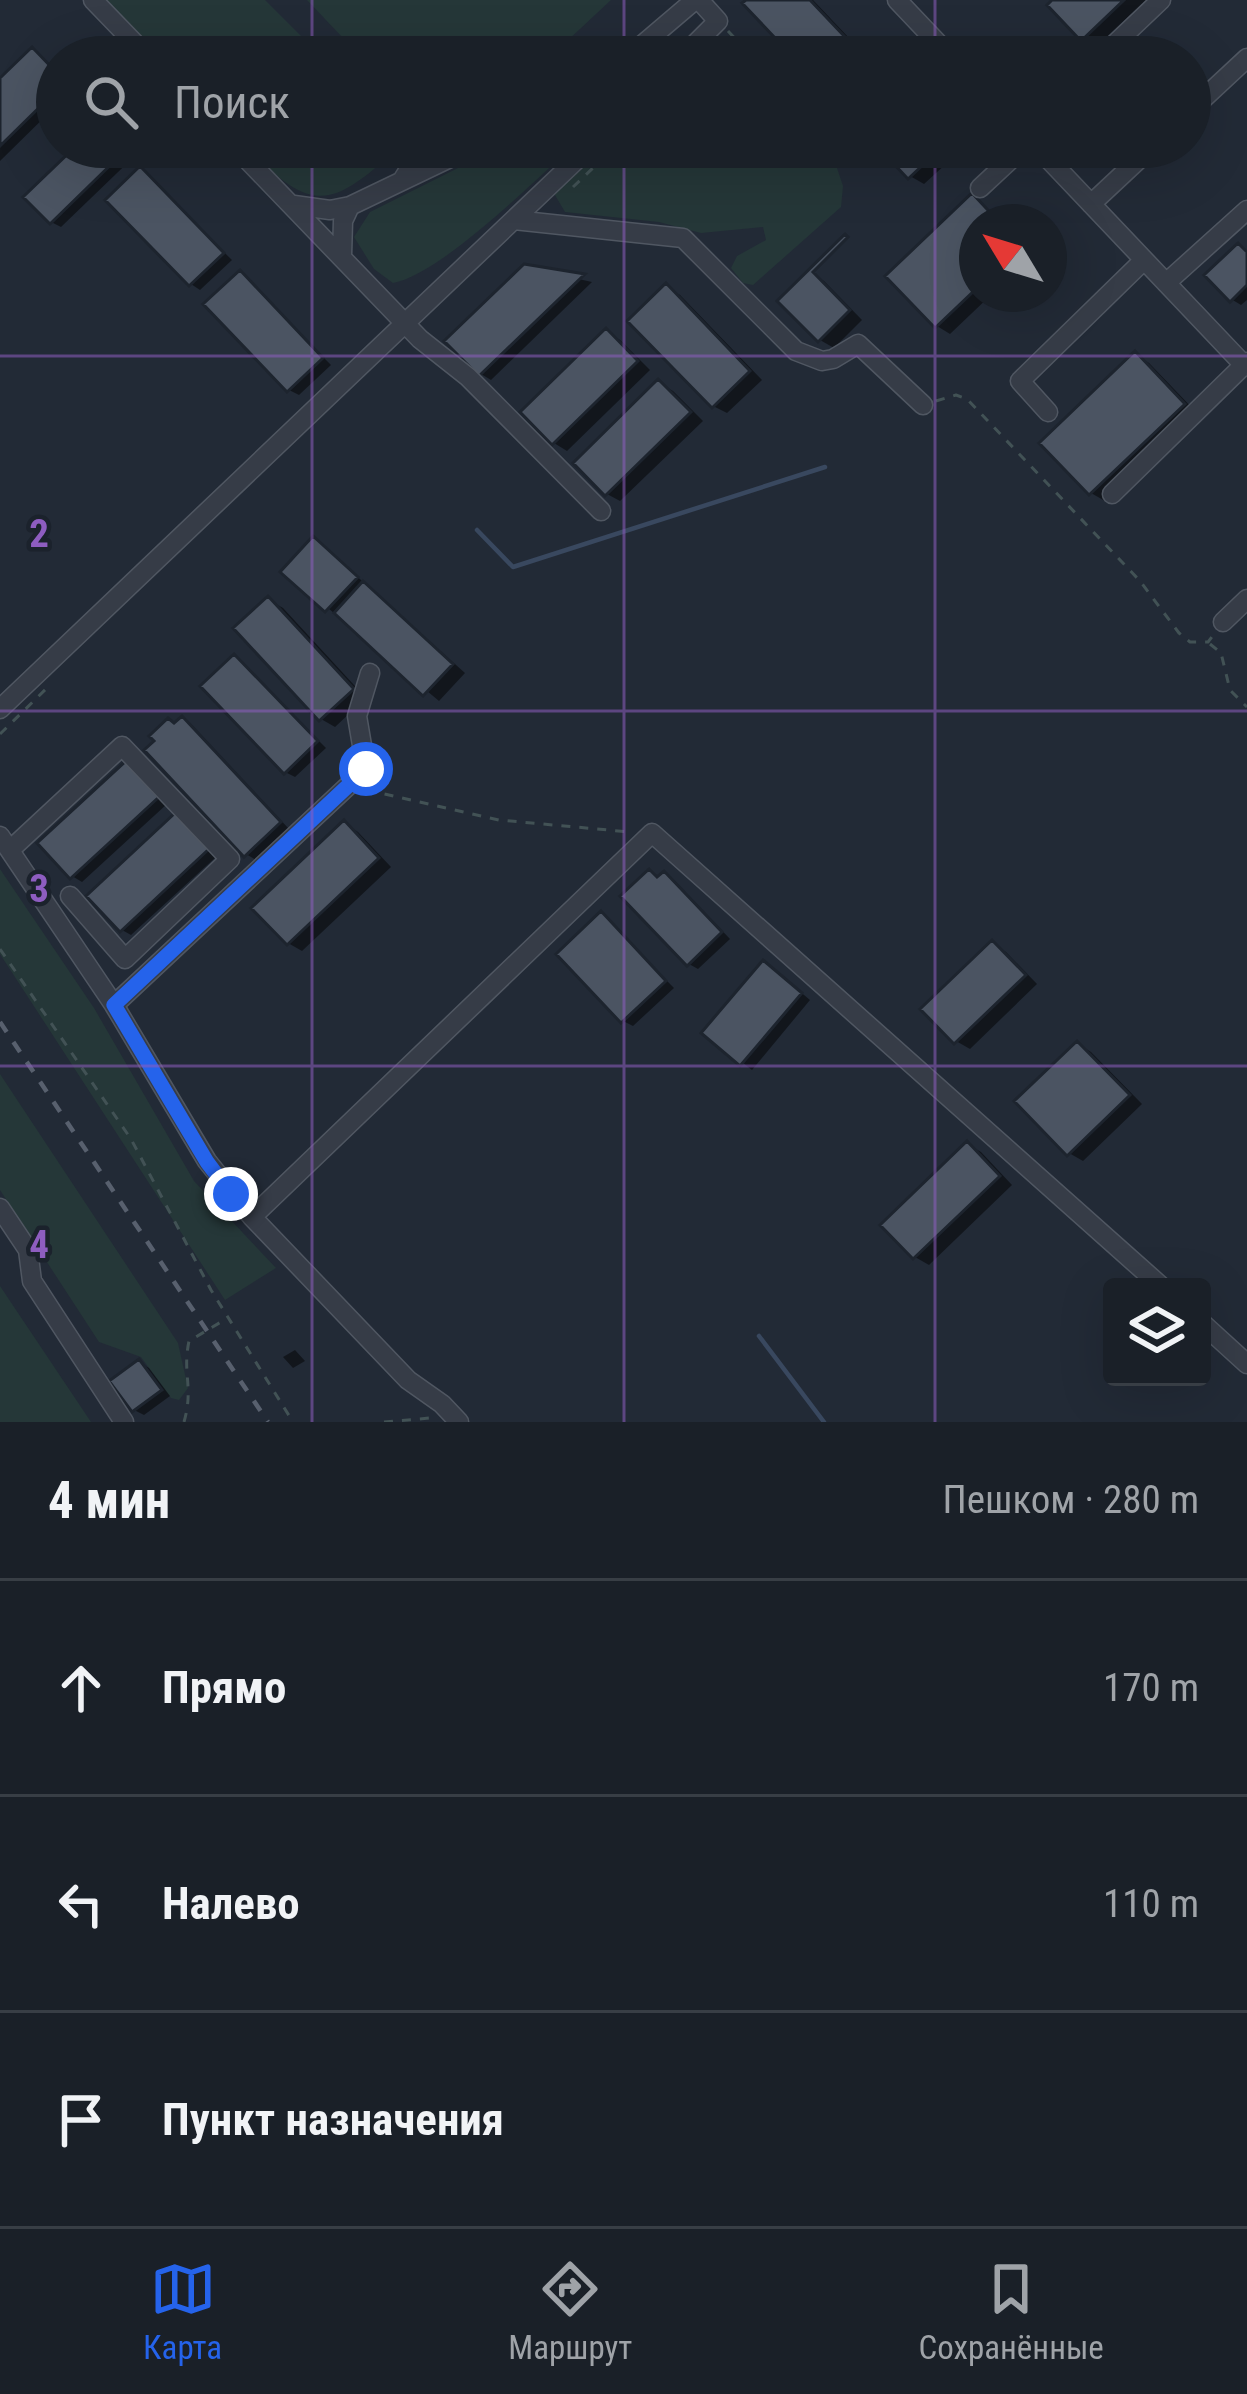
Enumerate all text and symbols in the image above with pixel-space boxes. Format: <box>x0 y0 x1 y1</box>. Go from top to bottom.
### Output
search box <box>36 36 1211 168</box>
icon: search <box>78 69 144 135</box>
text: Поиск <box>174 76 290 129</box>
north arrow <box>959 204 1067 312</box>
text: 2 <box>29 511 49 557</box>
route start <box>339 742 393 796</box>
text: 3 <box>29 866 49 912</box>
route end <box>204 1167 258 1221</box>
text: 4 <box>29 1222 49 1268</box>
map controls <box>1103 1278 1211 1386</box>
button: layers <box>1103 1278 1211 1386</box>
text: 4 мин <box>48 1471 170 1530</box>
text: Пешком · 280 m <box>942 1477 1199 1523</box>
icon: ahead <box>48 1655 114 1721</box>
text: Прямо <box>162 1661 286 1714</box>
text: 170 m <box>1103 1665 1199 1711</box>
icon: left <box>48 1871 114 1937</box>
text: Налево <box>162 1877 300 1930</box>
text: 110 m <box>1103 1881 1199 1927</box>
icon: arrive <box>48 2087 114 2153</box>
text: Пункт назначения <box>162 2093 504 2146</box>
tab: Карта <box>143 2256 222 2367</box>
tab: Маршрут <box>508 2256 632 2367</box>
tab: Сохранённые <box>919 2256 1104 2367</box>

